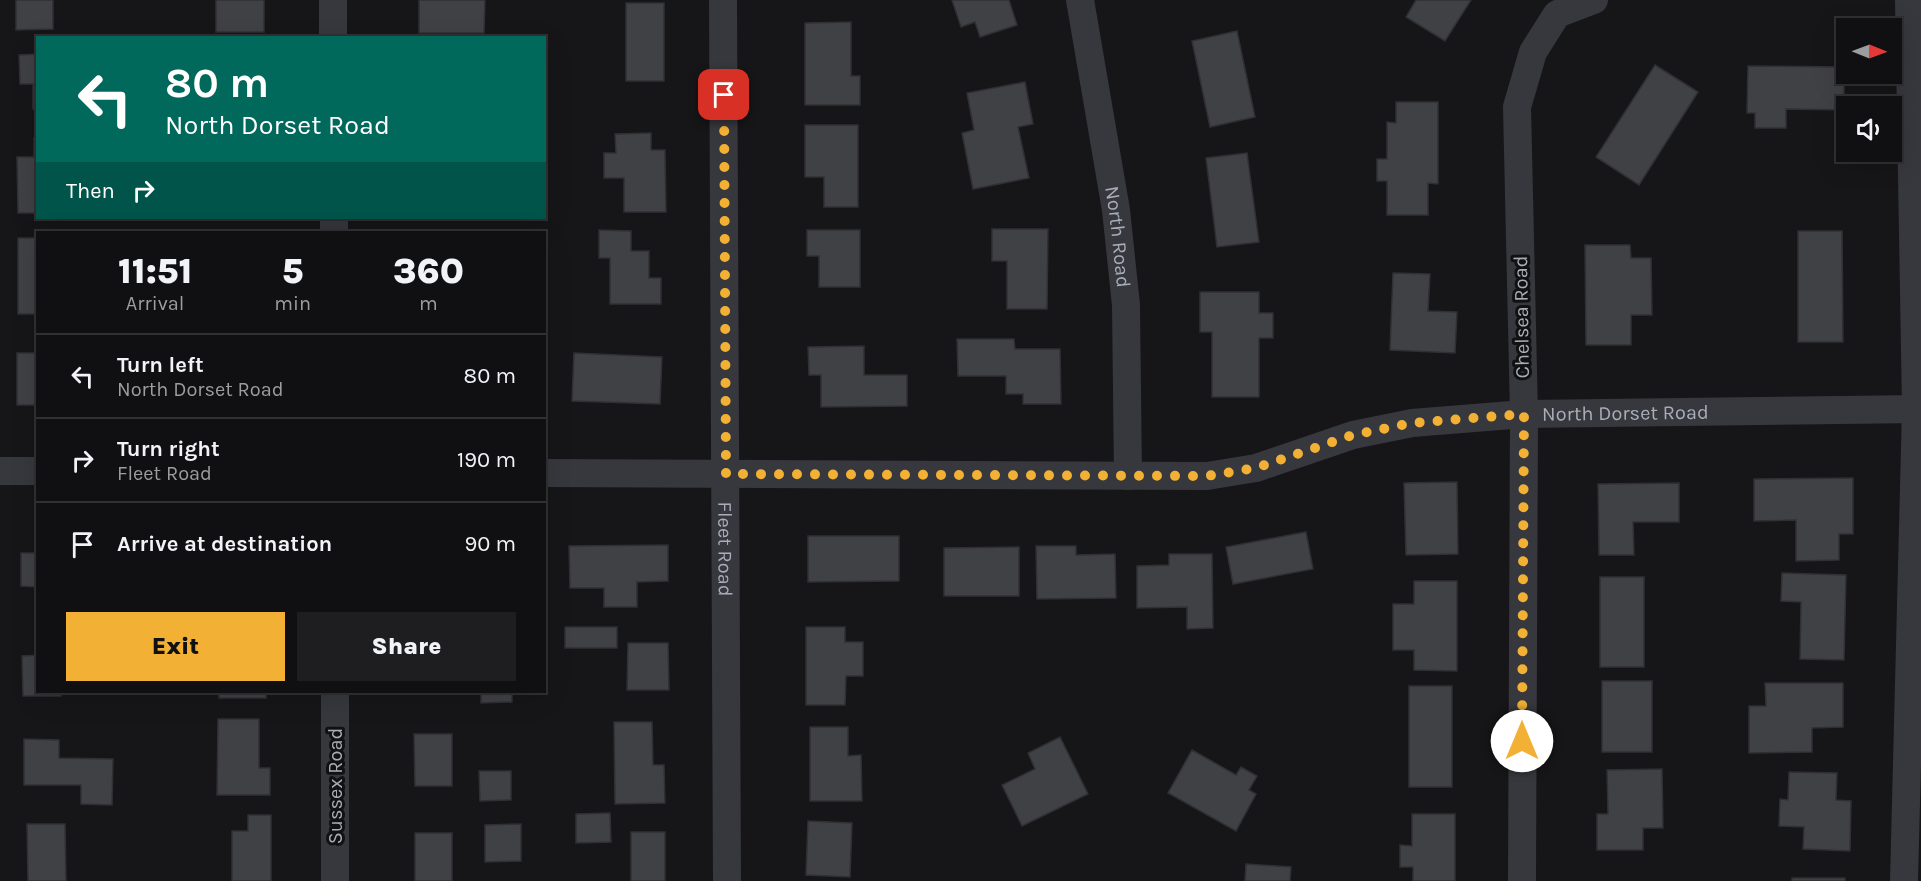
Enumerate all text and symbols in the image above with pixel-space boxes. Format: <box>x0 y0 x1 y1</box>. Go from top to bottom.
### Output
north arrow <box>1836 18 1902 84</box>
map controls <box>1836 18 1902 162</box>
text: 80 m <box>165 58 269 108</box>
icon: left <box>66 60 144 138</box>
pin <box>698 69 749 120</box>
icon: arrive <box>707 78 740 111</box>
button: sound <box>1836 96 1902 162</box>
text: North Dorset Road <box>165 109 390 141</box>
icon: right <box>127 174 160 207</box>
text: Then <box>66 178 115 204</box>
street label: North Road <box>1100 184 1135 289</box>
text: 11:51 <box>118 250 192 292</box>
text: 5 <box>282 250 303 292</box>
text: 360 <box>393 250 464 292</box>
street label: Chelsea Road <box>1509 255 1534 379</box>
text: Arrival <box>126 292 184 315</box>
text: min <box>274 292 311 315</box>
text: m <box>419 292 438 315</box>
text: Turn left <box>117 352 204 378</box>
icon: left <box>66 360 99 393</box>
text: 80 m <box>464 363 516 389</box>
text: North Dorset Road <box>117 378 284 401</box>
street label: North Dorset Road <box>1542 401 1709 426</box>
text: Turn right <box>117 436 220 462</box>
icon: right <box>66 444 99 477</box>
text: 190 m <box>457 447 516 473</box>
text: Fleet Road <box>117 462 212 485</box>
street label: Fleet Road <box>713 501 737 597</box>
icon: arrive <box>66 528 99 561</box>
text: Arrive at destination <box>117 531 332 557</box>
text: 90 m <box>464 531 516 557</box>
button: Exit <box>66 612 285 681</box>
button: Share <box>297 612 516 681</box>
position arrow <box>1490 709 1554 773</box>
street label: Sussex Road <box>324 728 347 844</box>

